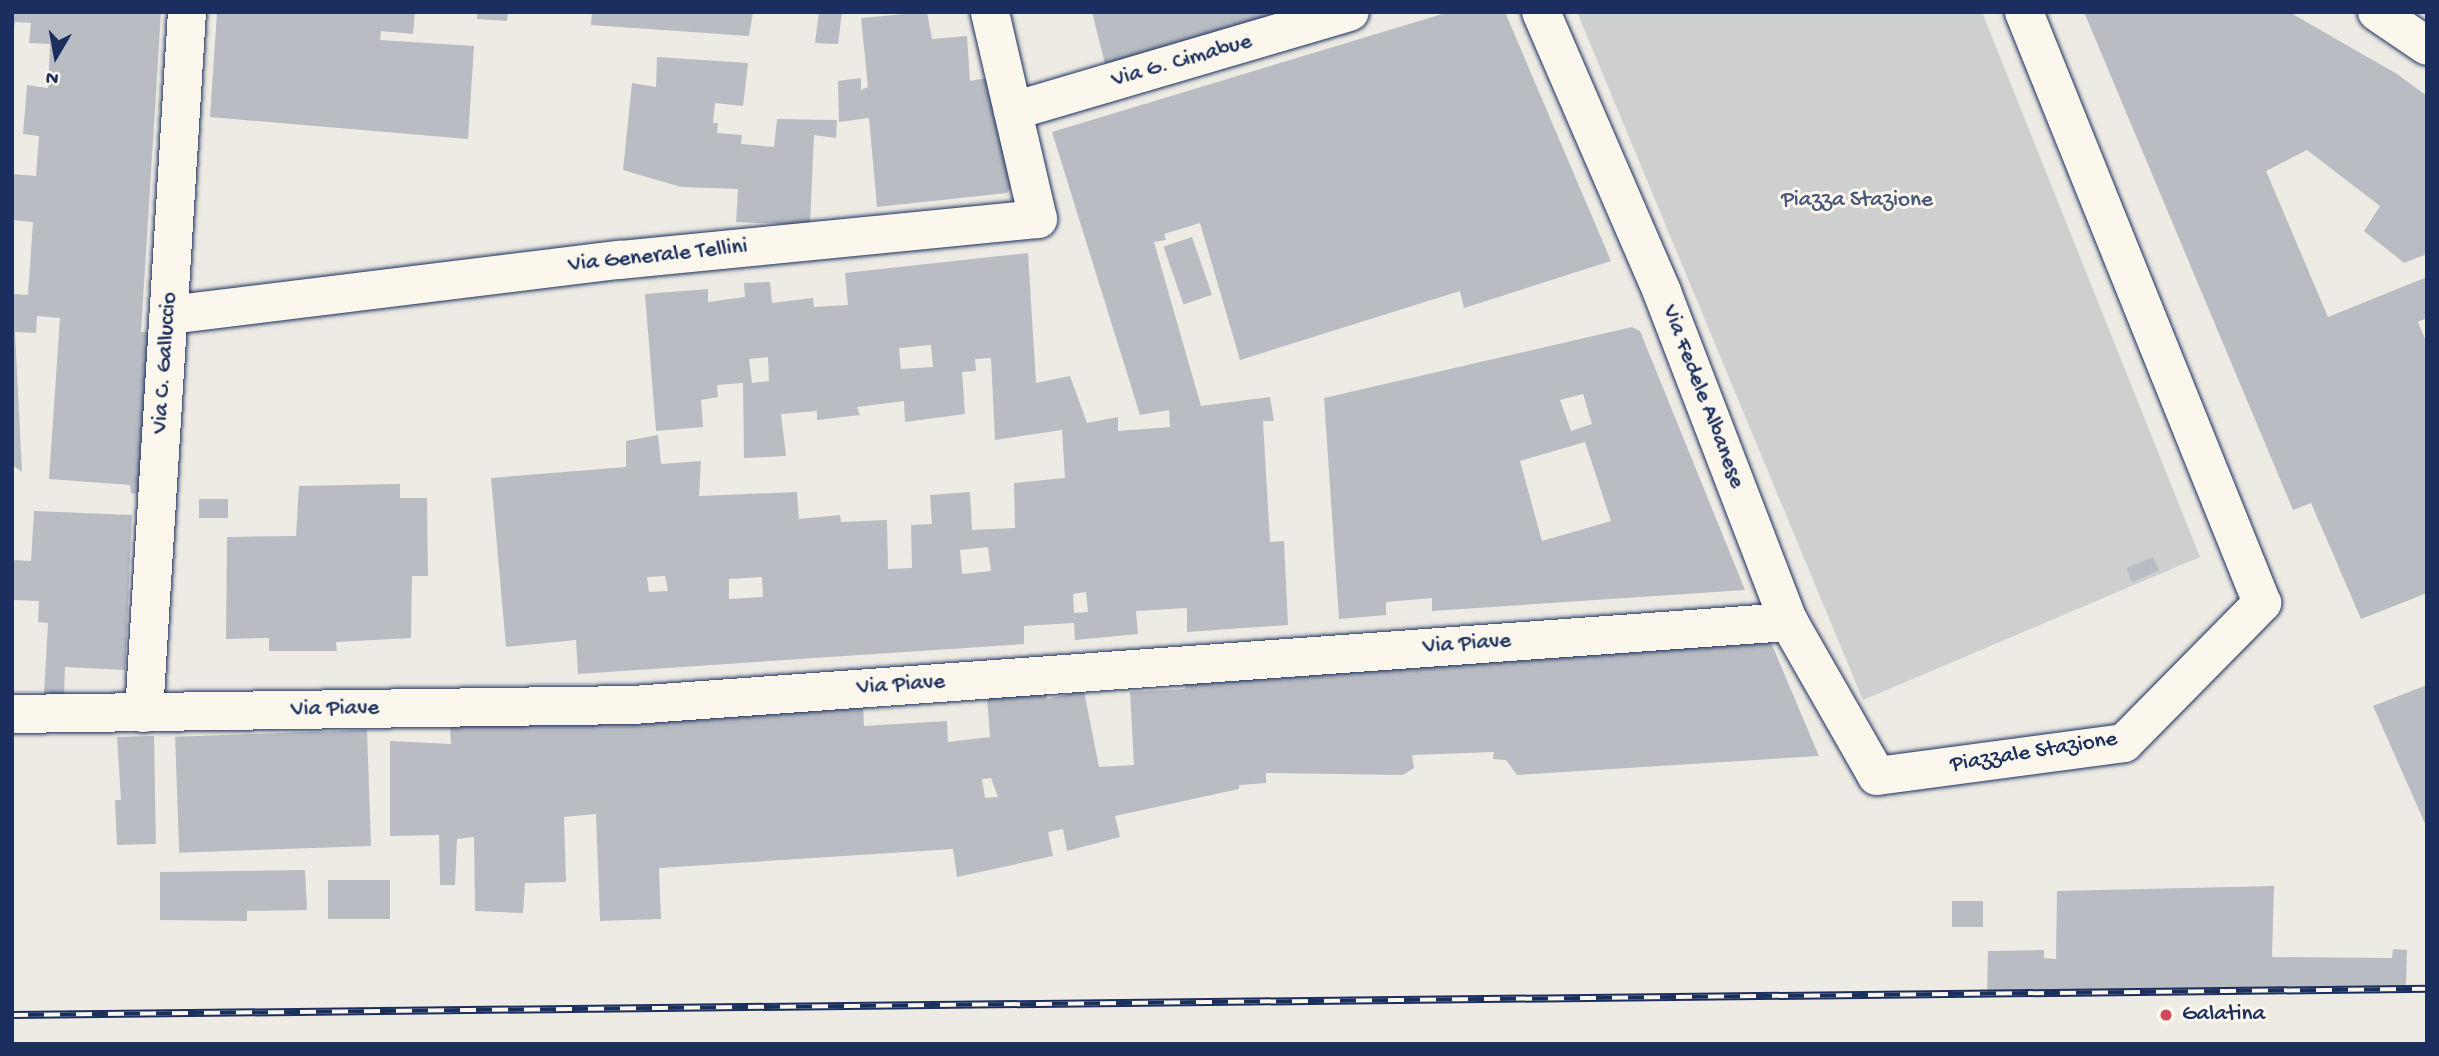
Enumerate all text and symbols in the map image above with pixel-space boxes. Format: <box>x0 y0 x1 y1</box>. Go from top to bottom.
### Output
north arrow <box>21 21 91 91</box>
street label: Via G. Cimabue <box>1109 29 1255 95</box>
text: N <box>44 65 60 90</box>
park label: Piazza Stazione <box>1781 187 1933 215</box>
street label: Via Generale Tellini <box>567 234 749 280</box>
street label: Via C. Galluccio <box>147 291 185 435</box>
street label: Via Fedele Albanese <box>1654 301 1750 493</box>
street label: Via Piave <box>1422 628 1512 662</box>
street label: Via Piave <box>856 669 946 703</box>
street label: Via Piave <box>291 695 379 725</box>
street label: Piazzale Stazione <box>1949 726 2119 780</box>
place label: Galatina <box>2182 1001 2265 1029</box>
marker: Galatina <box>2156 1005 2176 1025</box>

